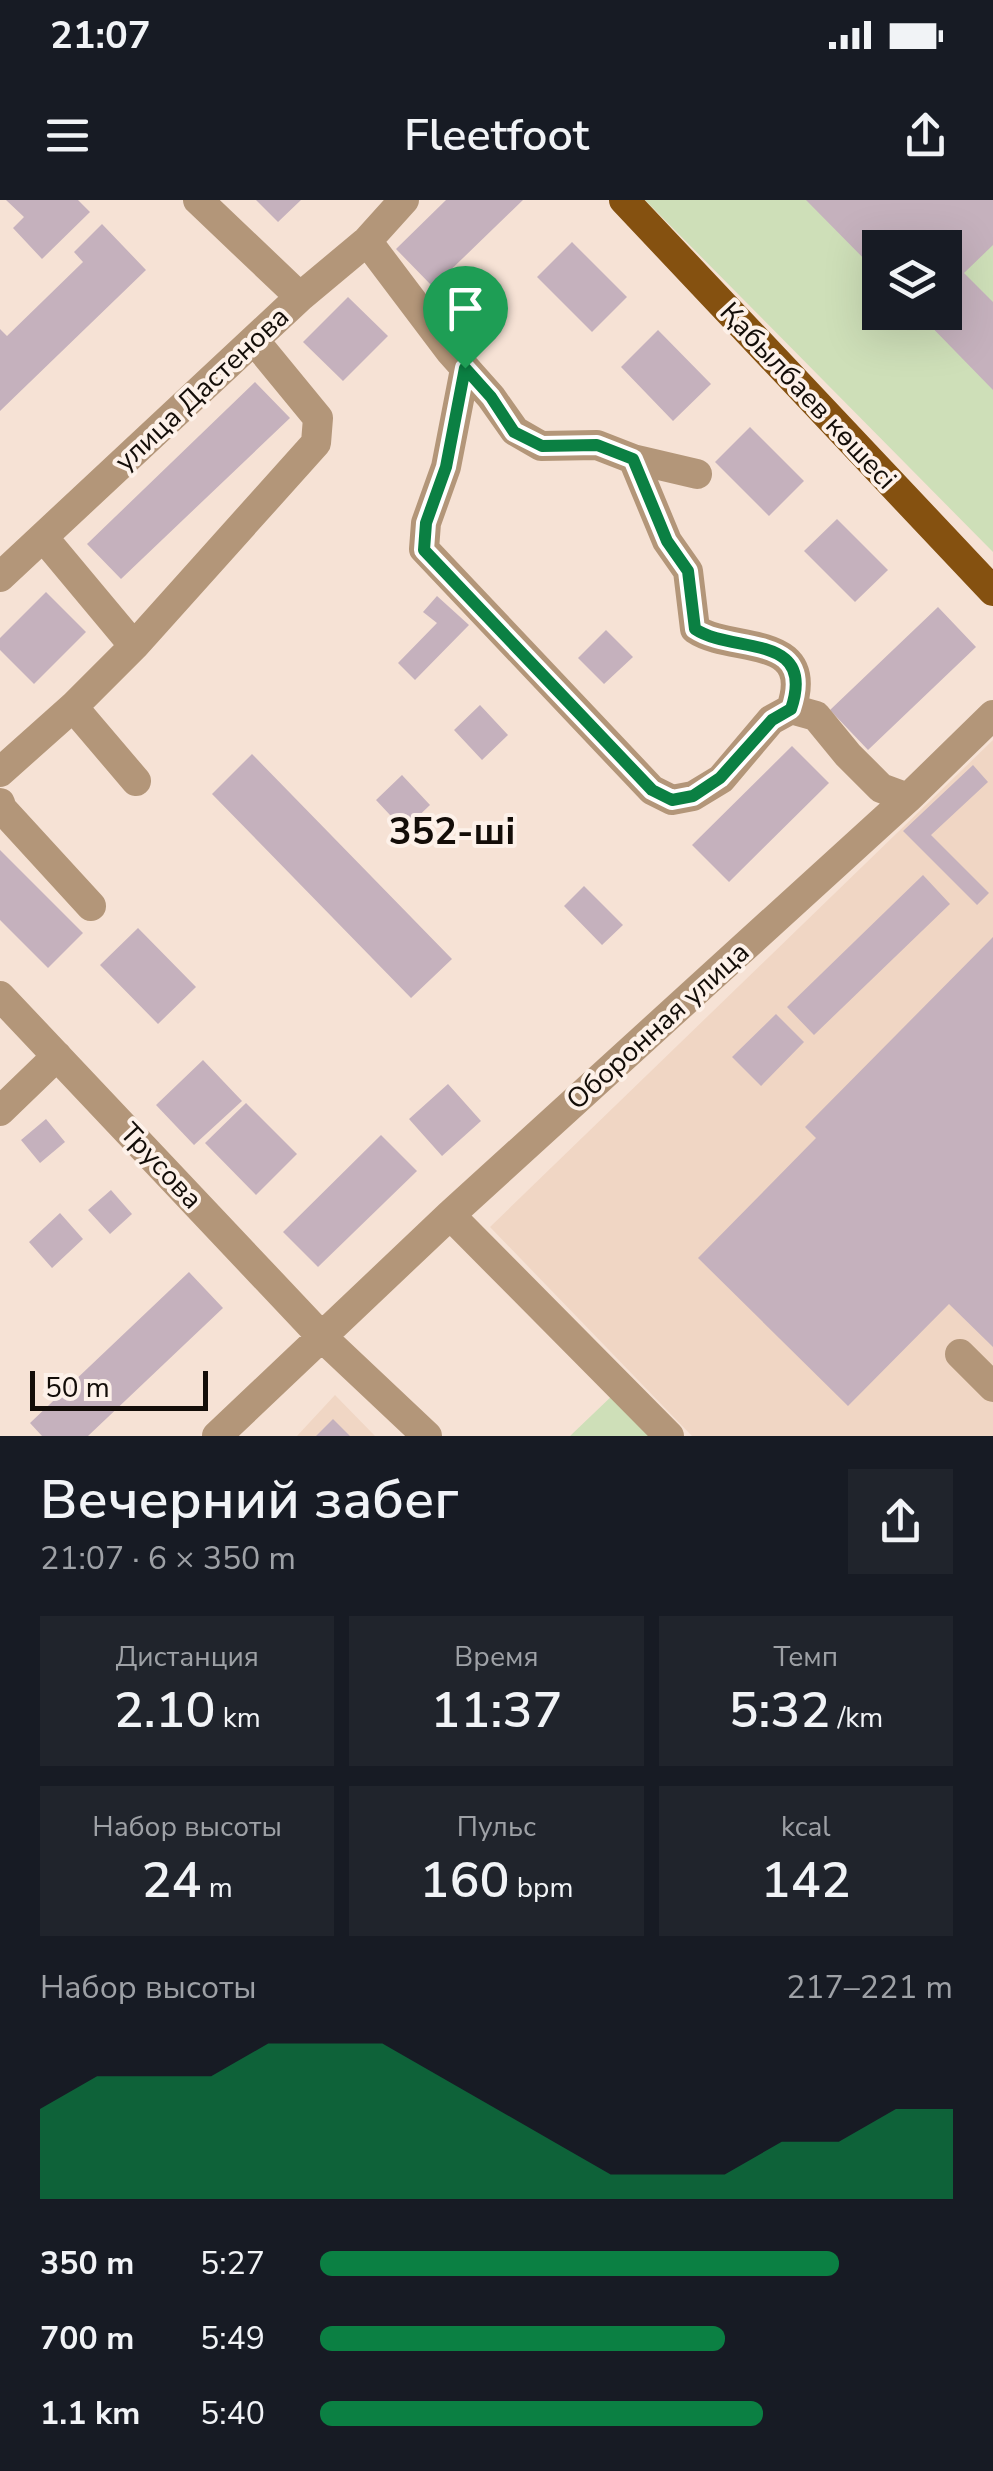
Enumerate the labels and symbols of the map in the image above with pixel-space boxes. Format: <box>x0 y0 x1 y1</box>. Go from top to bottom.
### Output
pin <box>423 266 508 369</box>
street label: Қабылбаев көшесі <box>711 294 905 498</box>
street label: улица Дастенова <box>107 298 297 480</box>
district label: 352-ші <box>389 806 515 857</box>
street label: Оборонная улица <box>558 934 758 1118</box>
street label: Трусова <box>111 1115 211 1217</box>
scale bar <box>30 1366 208 1410</box>

